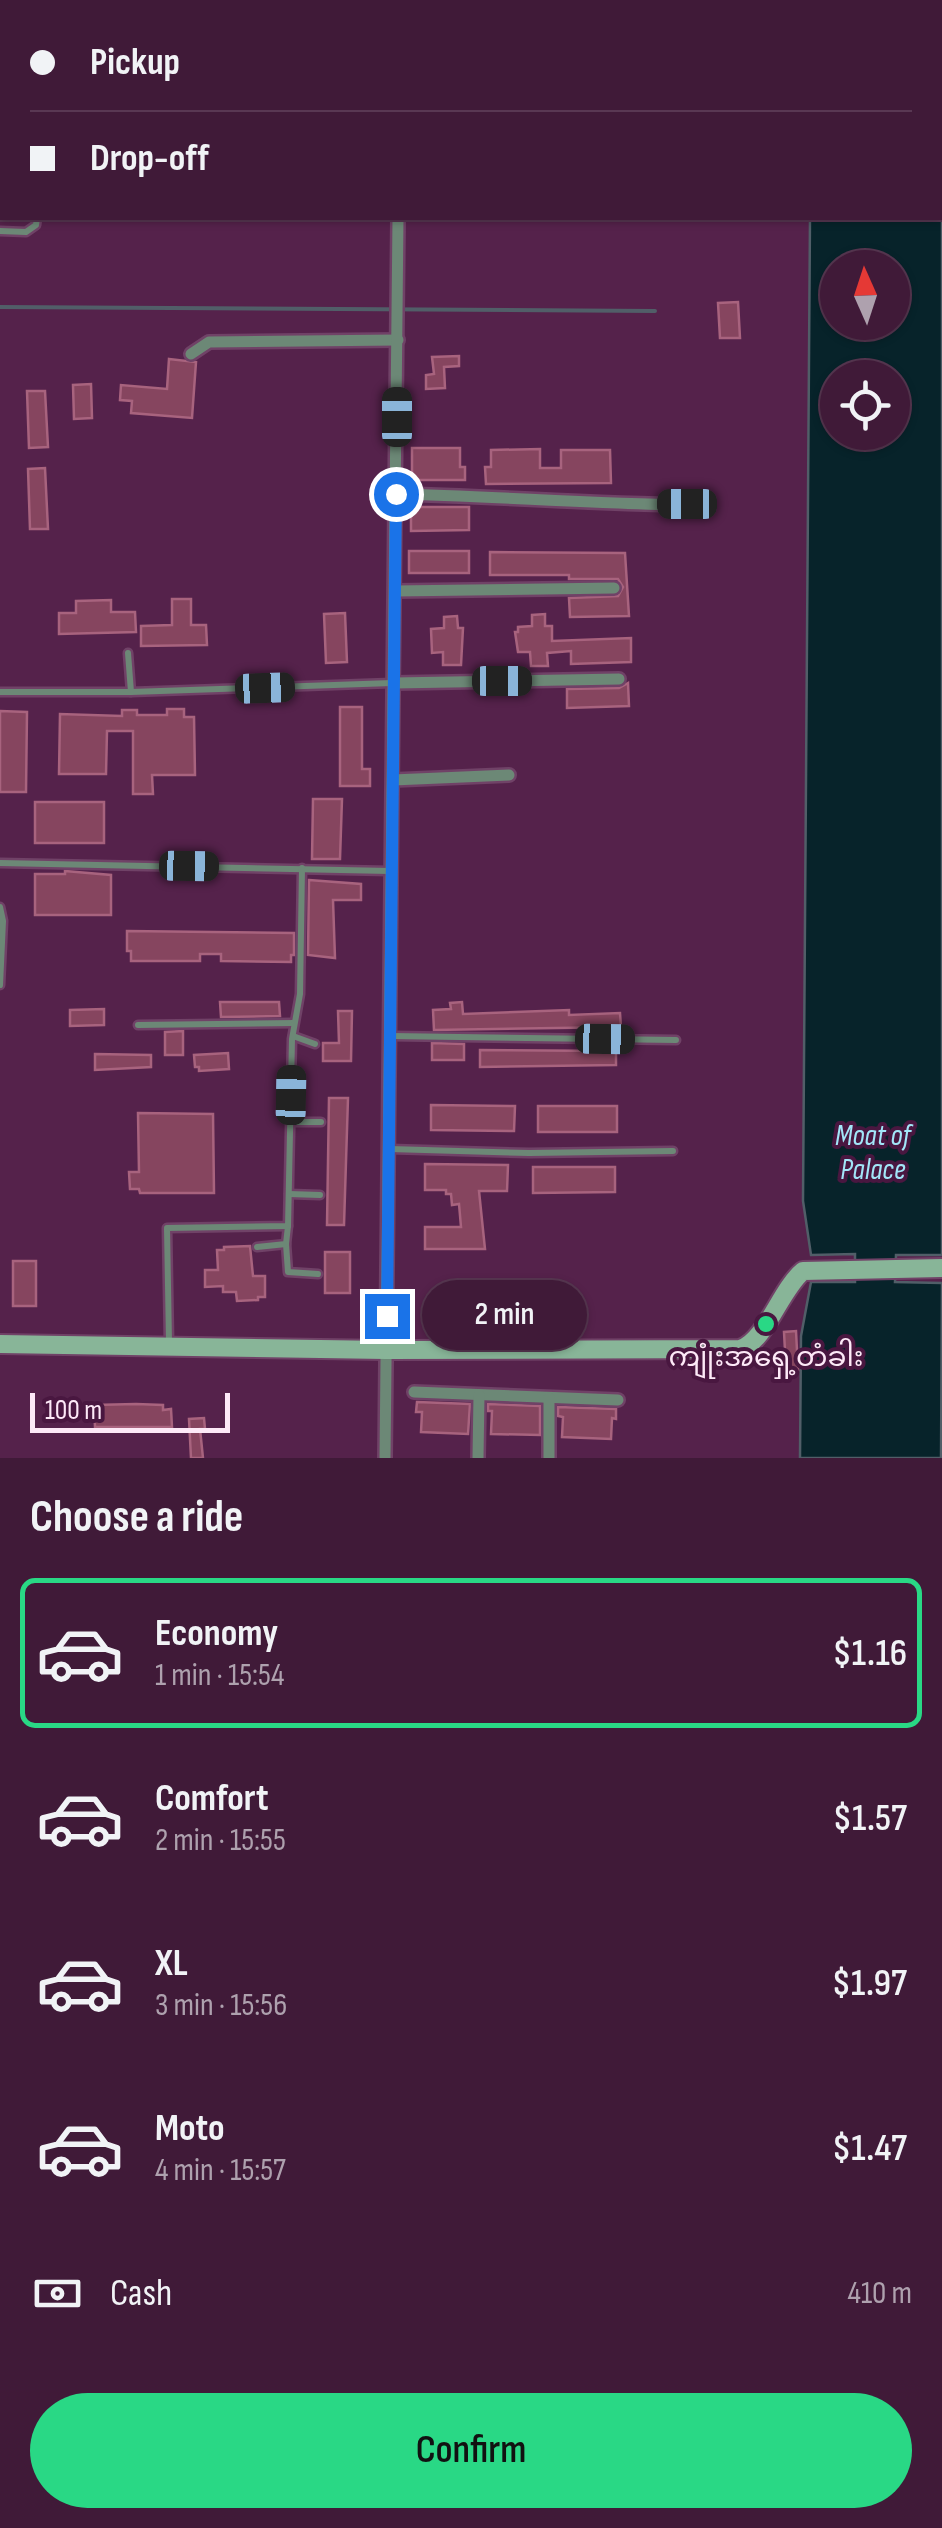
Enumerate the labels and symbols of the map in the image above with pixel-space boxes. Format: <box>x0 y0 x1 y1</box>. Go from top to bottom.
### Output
north arrow <box>820 250 910 340</box>
car <box>382 387 412 447</box>
route start <box>374 472 419 517</box>
car <box>657 489 717 519</box>
car <box>472 666 532 696</box>
car <box>234 672 296 704</box>
car <box>159 850 219 882</box>
car <box>575 1023 635 1055</box>
car <box>275 1065 307 1125</box>
water label: Moat of Palace <box>835 1118 914 1188</box>
callout: 2 min <box>422 1281 587 1351</box>
route end <box>365 1294 410 1339</box>
marker: ကျုံးအရှေ့တံခါး <box>755 1313 777 1335</box>
place label: ကျုံးအရှေ့တံခါး <box>668 1338 864 1379</box>
scale bar <box>30 1388 230 1432</box>

